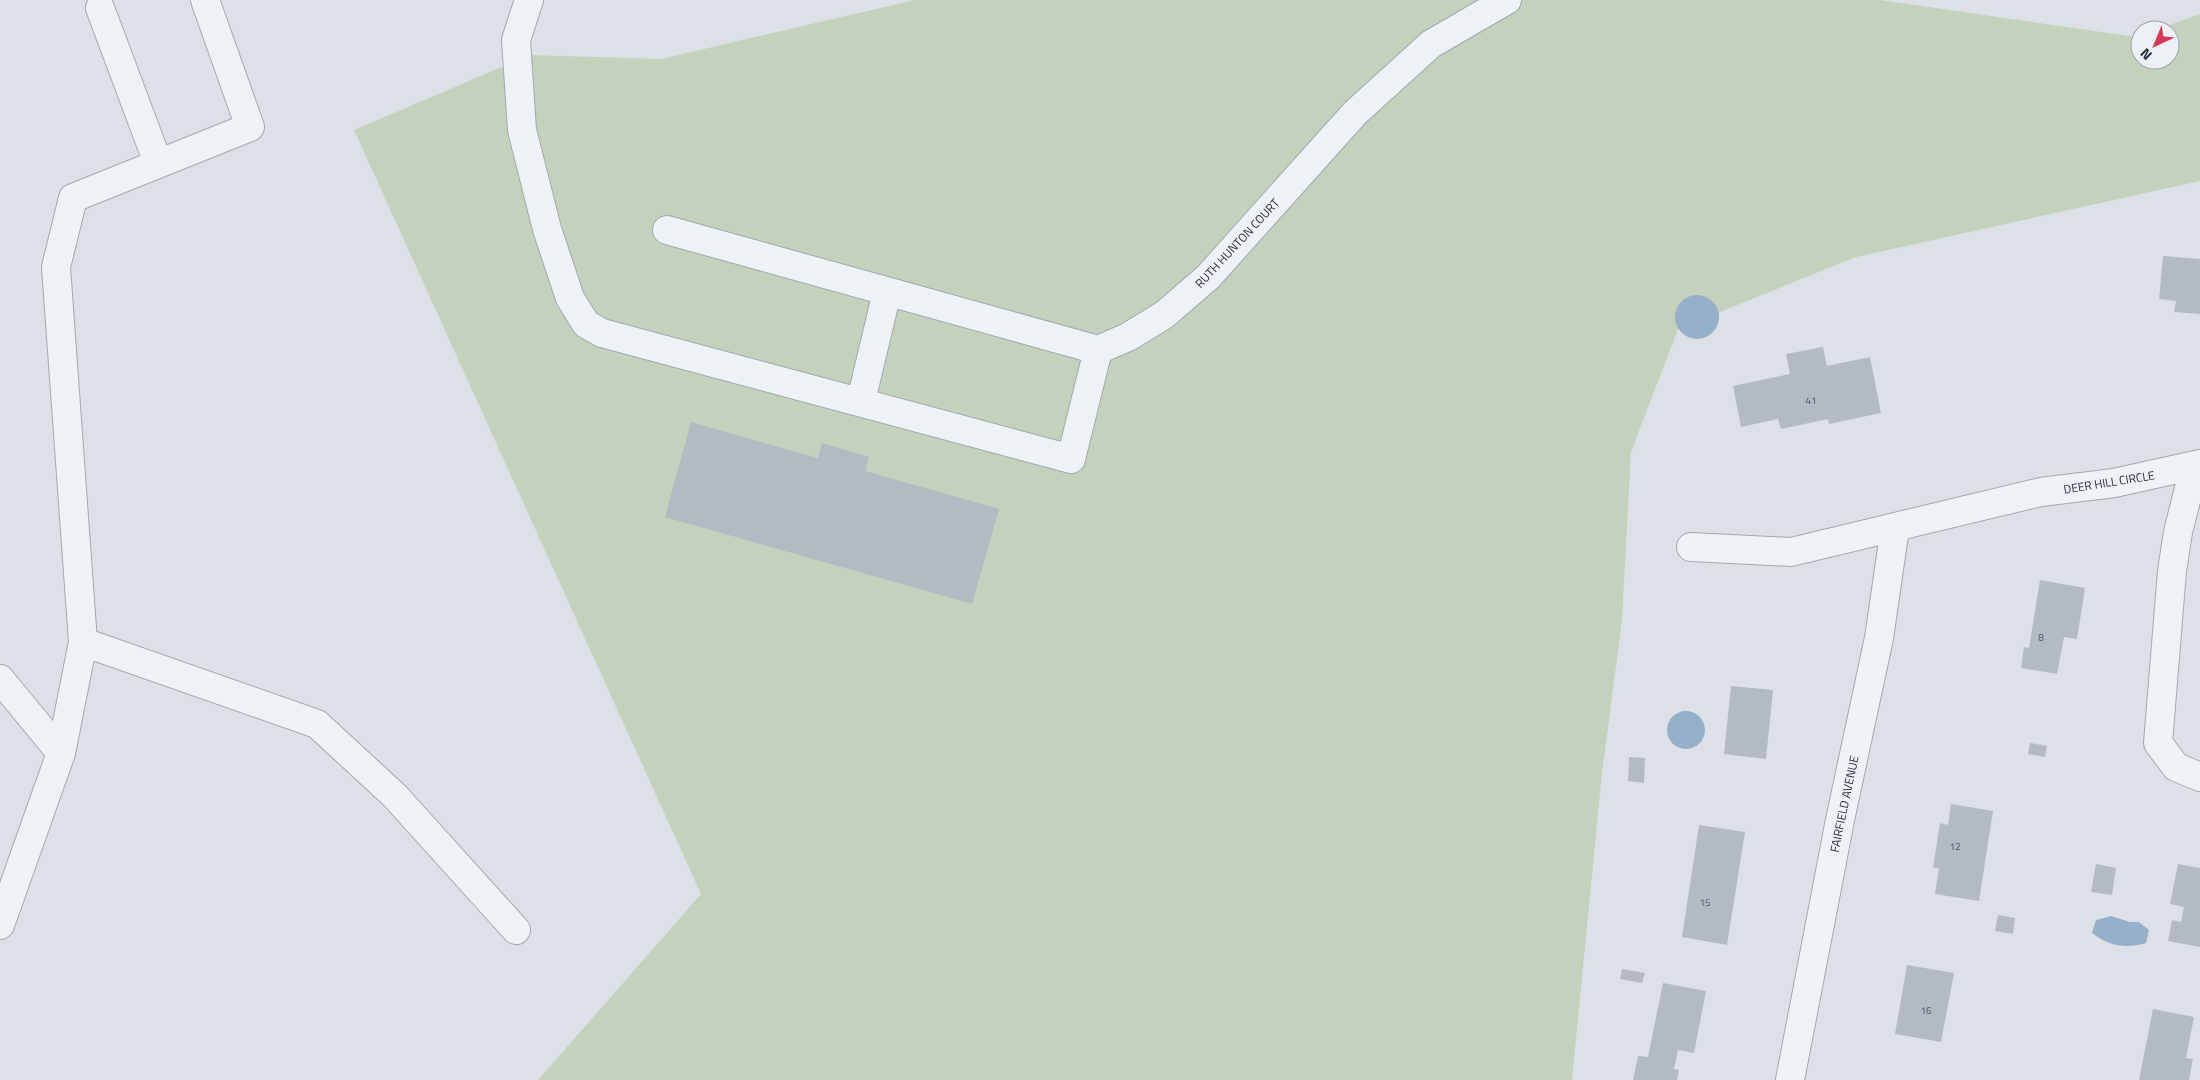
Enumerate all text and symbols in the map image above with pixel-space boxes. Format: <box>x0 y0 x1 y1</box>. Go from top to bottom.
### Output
north arrow <box>2130 20 2180 70</box>
text: N <box>2135 44 2156 66</box>
street label: RUTH HUNTON COURT <box>1190 193 1284 292</box>
house number: 41 <box>1805 393 1817 408</box>
street label: DEER HILL CIRCLE <box>2062 465 2156 499</box>
house number: 8 <box>2038 630 2044 645</box>
street label: FAIRFIELD AVENUE <box>1824 754 1864 854</box>
house number: 12 <box>1949 839 1961 854</box>
house number: 15 <box>1699 895 1711 910</box>
house number: 16 <box>1920 1003 1932 1018</box>

